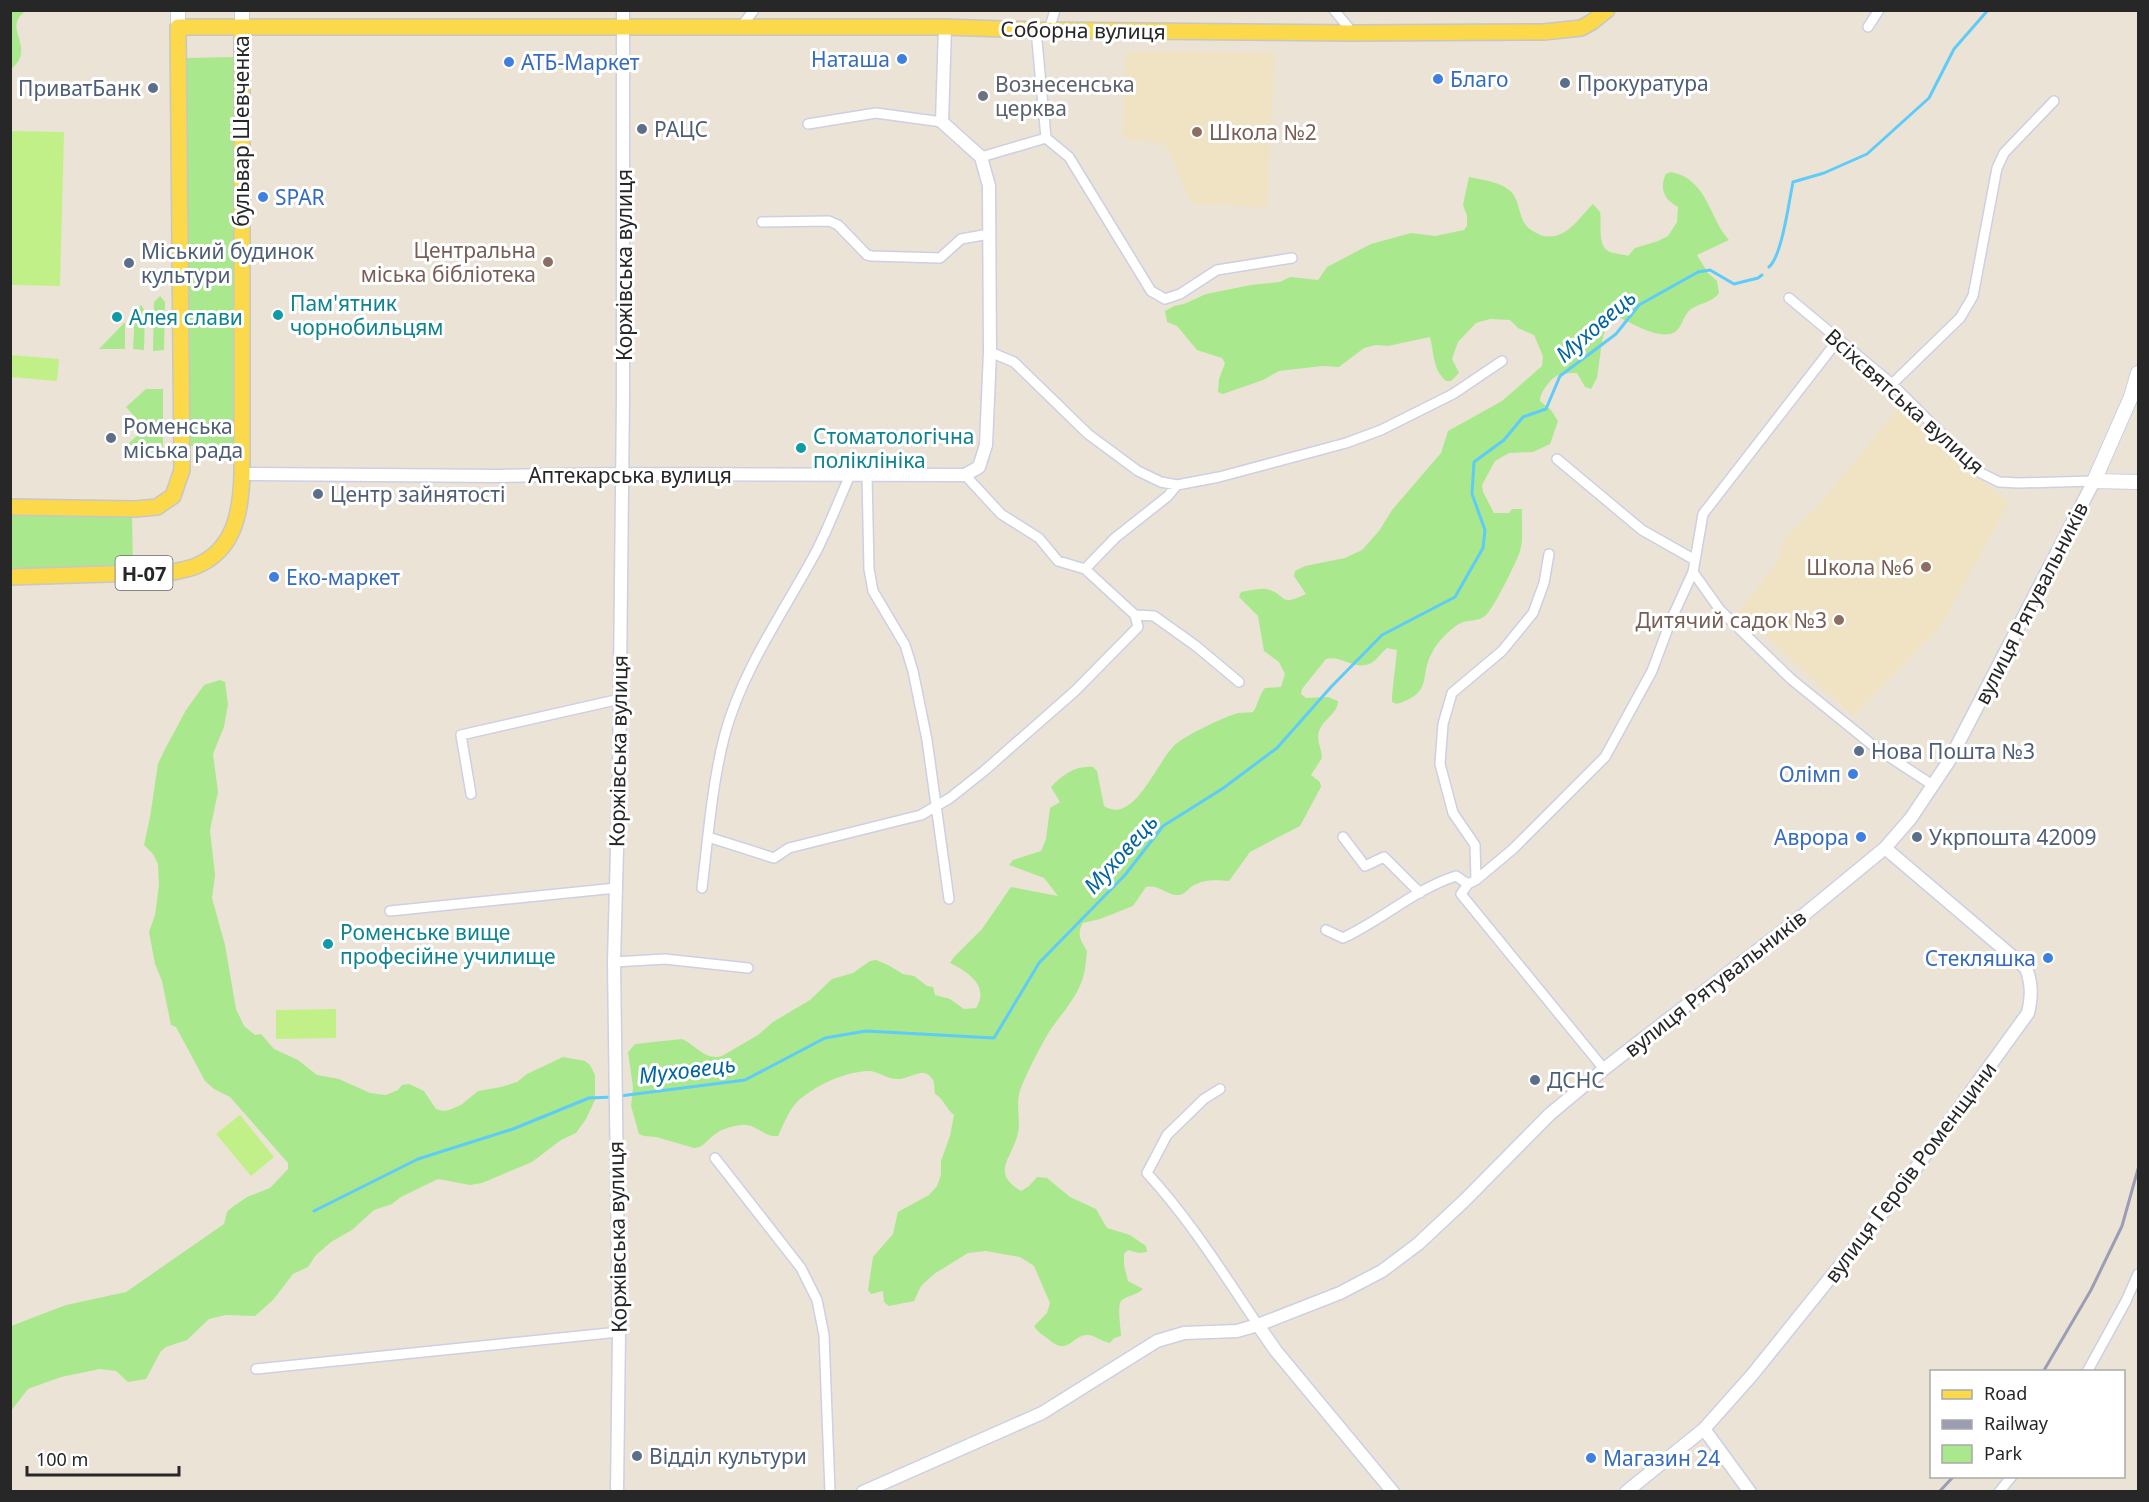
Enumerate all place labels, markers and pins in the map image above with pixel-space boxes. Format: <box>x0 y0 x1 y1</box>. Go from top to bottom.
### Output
place label: Наташа <box>811 45 890 73</box>
place label: АТБ-Маркет <box>521 48 640 76</box>
marker: Наташа <box>895 52 909 66</box>
marker: АТБ-Маркет <box>502 55 516 69</box>
place label: Благо <box>1450 65 1508 93</box>
place label: Прокуратура <box>1577 69 1709 97</box>
place label: Вознесенська церква <box>995 70 1135 122</box>
marker: Благо <box>1431 72 1445 86</box>
place label: ПриватБанк <box>18 74 141 102</box>
marker: Прокуратура <box>1558 76 1572 90</box>
marker: ПриватБанк <box>146 81 160 95</box>
marker: Вознесенська церква <box>976 89 990 103</box>
place label: РАЦС <box>654 115 708 143</box>
place label: Школа №2 <box>1209 118 1317 146</box>
marker: РАЦС <box>635 122 649 136</box>
marker: Школа №2 <box>1190 125 1204 139</box>
place label: SPAR <box>275 183 325 211</box>
marker: SPAR <box>256 190 270 204</box>
place label: Центральна міська бібліотека <box>361 236 536 288</box>
place label: Міський будинок культури <box>141 237 314 289</box>
marker: Центральна міська бібліотека <box>541 255 555 269</box>
marker: Міський будинок культури <box>122 256 136 270</box>
place label: Пам'ятник чорнобильцям <box>290 289 443 341</box>
place label: Алея слави <box>129 303 243 331</box>
marker: Пам'ятник чорнобильцям <box>271 308 285 322</box>
marker: Алея слави <box>110 310 124 324</box>
place label: Роменська міська рада <box>123 412 243 464</box>
place label: Стоматологічна поліклініка <box>813 422 974 474</box>
marker: Роменська міська рада <box>104 431 118 445</box>
marker: Стоматологічна поліклініка <box>794 441 808 455</box>
place label: Центр зайнятості <box>330 480 506 508</box>
marker: Центр зайнятості <box>311 487 325 501</box>
place label: Школа №6 <box>1806 553 1914 581</box>
marker: Школа №6 <box>1919 560 1933 574</box>
place label: Еко-маркет <box>286 563 400 591</box>
marker: Еко-маркет <box>267 570 281 584</box>
place label: Дитячий садок №3 <box>1636 606 1827 634</box>
marker: Дитячий садок №3 <box>1832 613 1846 627</box>
place label: Нова Пошта №3 <box>1871 737 2035 765</box>
marker: Нова Пошта №3 <box>1852 744 1866 758</box>
place label: Олімп <box>1779 760 1841 788</box>
marker: Олімп <box>1846 767 1860 781</box>
place label: Аврора <box>1774 823 1849 851</box>
place label: Укрпошта 42009 <box>1929 823 2097 851</box>
marker: Аврора <box>1854 830 1868 844</box>
marker: Укрпошта 42009 <box>1910 830 1924 844</box>
place label: Роменське вище професійне училище <box>340 918 556 970</box>
marker: Роменське вище професійне училище <box>321 937 335 951</box>
place label: Стекляшка <box>1925 944 2036 972</box>
marker: Стекляшка <box>2041 951 2055 965</box>
place label: ДСНС <box>1547 1066 1605 1094</box>
marker: ДСНС <box>1528 1073 1542 1087</box>
place label: Відділ культури <box>649 1442 807 1470</box>
place label: Магазин 24 <box>1603 1444 1720 1472</box>
marker: Відділ культури <box>630 1449 644 1463</box>
marker: Магазин 24 <box>1584 1451 1598 1465</box>

